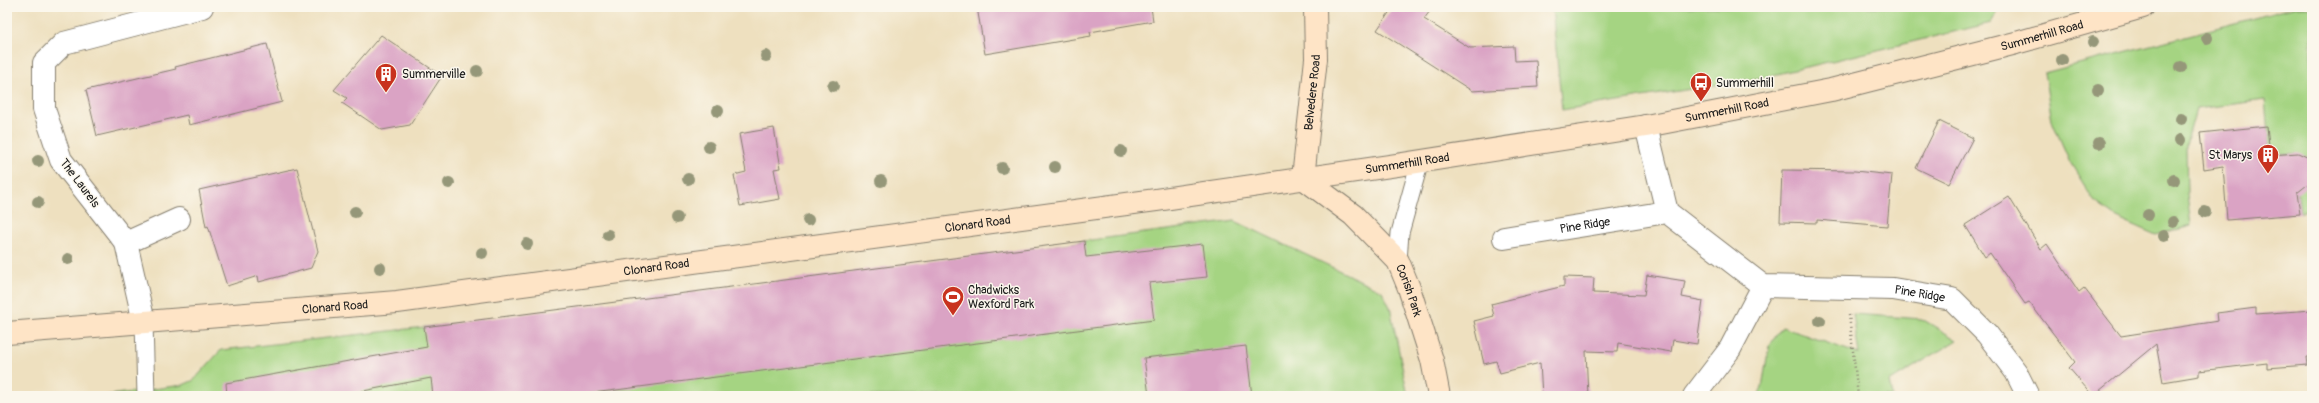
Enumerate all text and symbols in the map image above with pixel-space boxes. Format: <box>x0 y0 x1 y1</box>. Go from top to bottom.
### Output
street label: Summerhill Road <box>1999 17 2085 55</box>
street label: Belvedere Road <box>1301 54 1324 131</box>
building icon: Summerville <box>373 61 399 94</box>
place label: Summerville <box>402 67 465 82</box>
bus stop icon: Summerhill <box>1688 70 1714 103</box>
place label: Summerhill <box>1716 76 1774 91</box>
street label: Summerhill Road <box>1684 95 1770 126</box>
building icon: St Marys <box>2255 142 2281 175</box>
place label: St Marys <box>2209 148 2253 163</box>
street label: Summerhill Road <box>1364 150 1451 178</box>
street label: The Laurels <box>56 156 103 211</box>
street label: Clonard Road <box>944 213 1012 236</box>
street label: Pine Ridge <box>1559 214 1611 237</box>
street label: Clonard Road <box>623 256 691 279</box>
street label: Corish Park <box>1392 262 1425 319</box>
street label: Pine Ridge <box>1893 282 1946 306</box>
place label: Chadwicks Wexford Park <box>968 283 1034 312</box>
sports icon: Chadwicks Wexford Park <box>940 284 966 317</box>
street label: Clonard Road <box>301 297 369 318</box>

